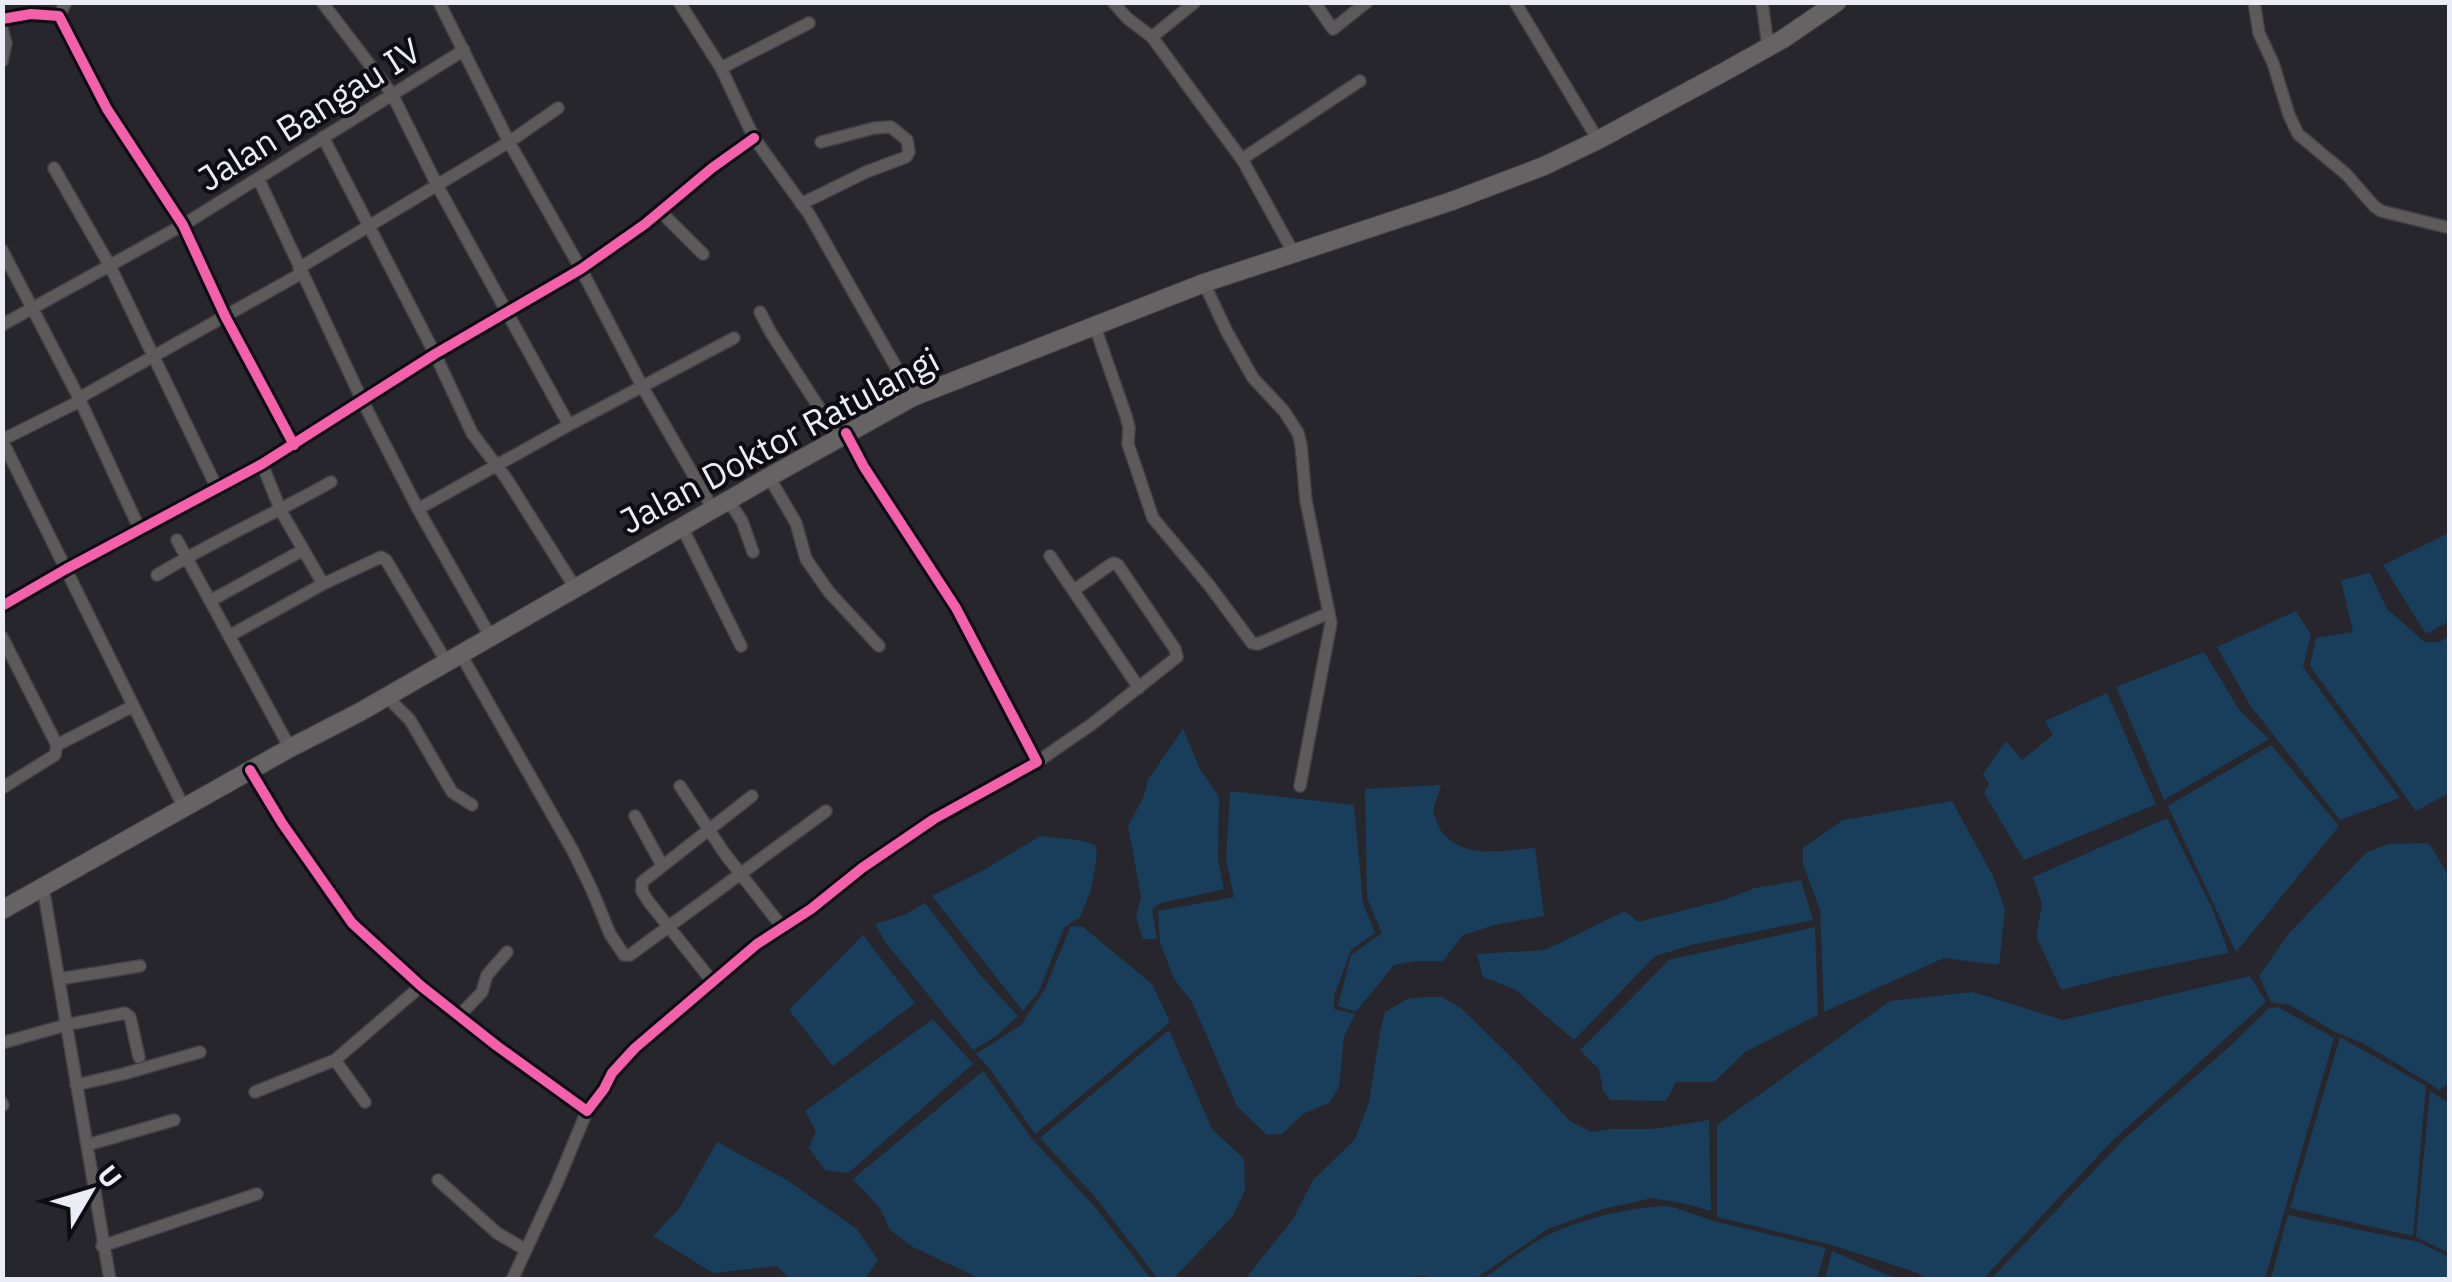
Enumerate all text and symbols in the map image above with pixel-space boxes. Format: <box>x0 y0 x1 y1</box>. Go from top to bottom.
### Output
street label: Jalan Bangau IV <box>189 27 429 201</box>
street label: Jalan Doktor Ratulangi <box>611 336 947 544</box>
north arrow <box>40 1142 140 1242</box>
text: U <box>90 1157 131 1195</box>

